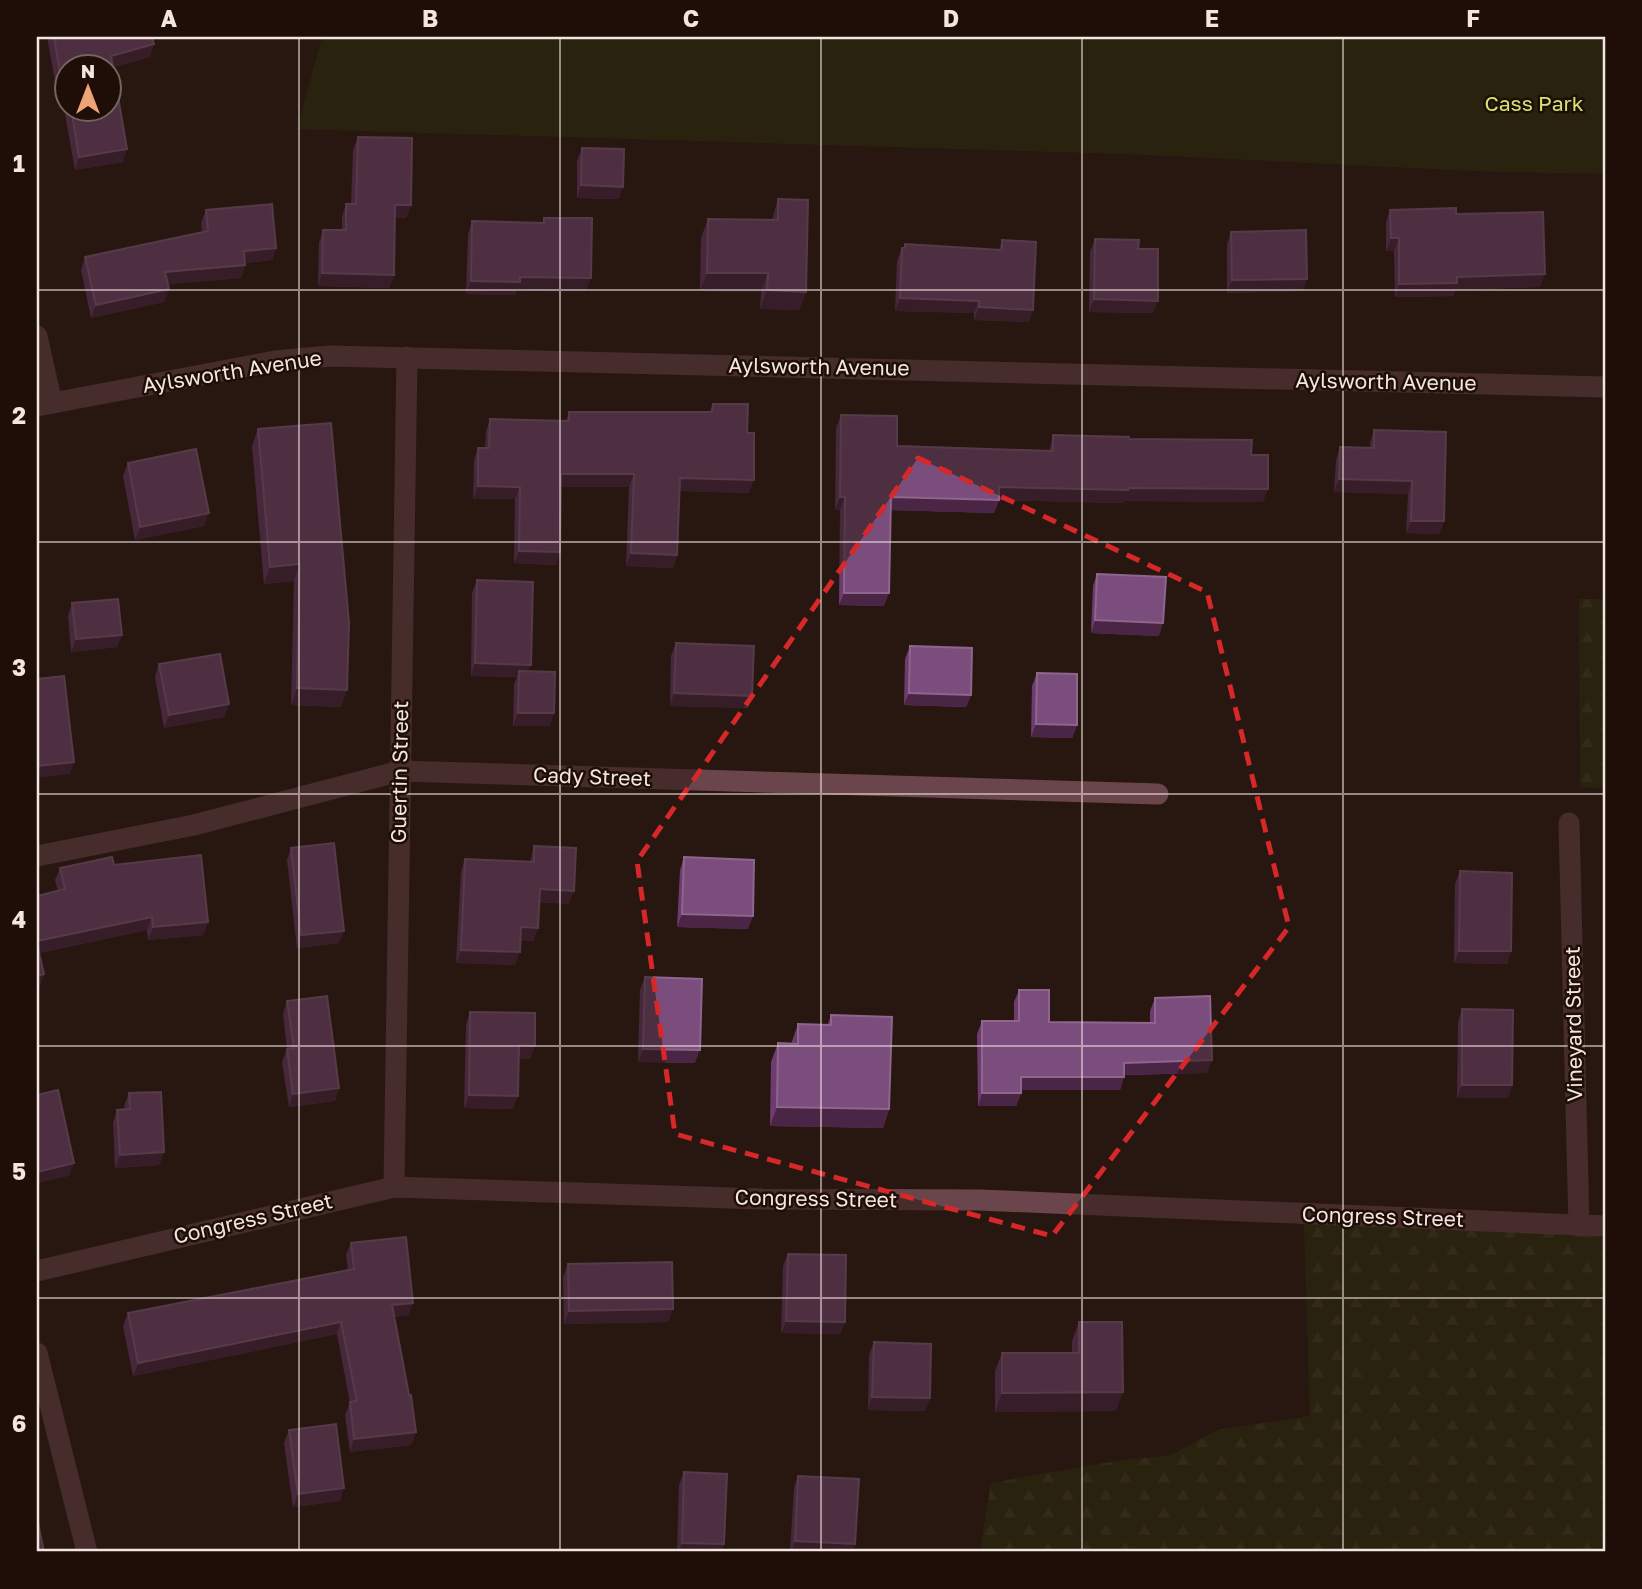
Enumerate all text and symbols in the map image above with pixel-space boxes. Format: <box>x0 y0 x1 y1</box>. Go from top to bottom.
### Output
text: A <box>161 4 178 32</box>
text: B <box>422 4 438 32</box>
text: C <box>683 4 699 32</box>
text: D <box>943 4 959 32</box>
text: E <box>1205 4 1219 32</box>
text: F <box>1466 4 1480 32</box>
north arrow <box>52 52 122 122</box>
text: N <box>81 59 95 82</box>
park label: Cass Park <box>1484 90 1584 116</box>
text: 1 <box>13 149 25 177</box>
street label: Aylsworth Avenue <box>140 344 323 398</box>
street label: Aylsworth Avenue <box>728 351 910 381</box>
street label: Aylsworth Avenue <box>1295 366 1477 396</box>
text: 2 <box>12 401 26 429</box>
text: 3 <box>12 653 26 681</box>
street label: Guertin Street <box>385 700 413 844</box>
street label: Cady Street <box>533 761 652 791</box>
text: 4 <box>12 905 26 933</box>
street label: Vineyard Street <box>1559 946 1587 1102</box>
text: 5 <box>12 1157 26 1185</box>
street label: Congress Street <box>735 1184 898 1212</box>
street label: Congress Street <box>171 1187 335 1249</box>
street label: Congress Street <box>1301 1200 1465 1232</box>
text: 6 <box>12 1409 26 1437</box>

